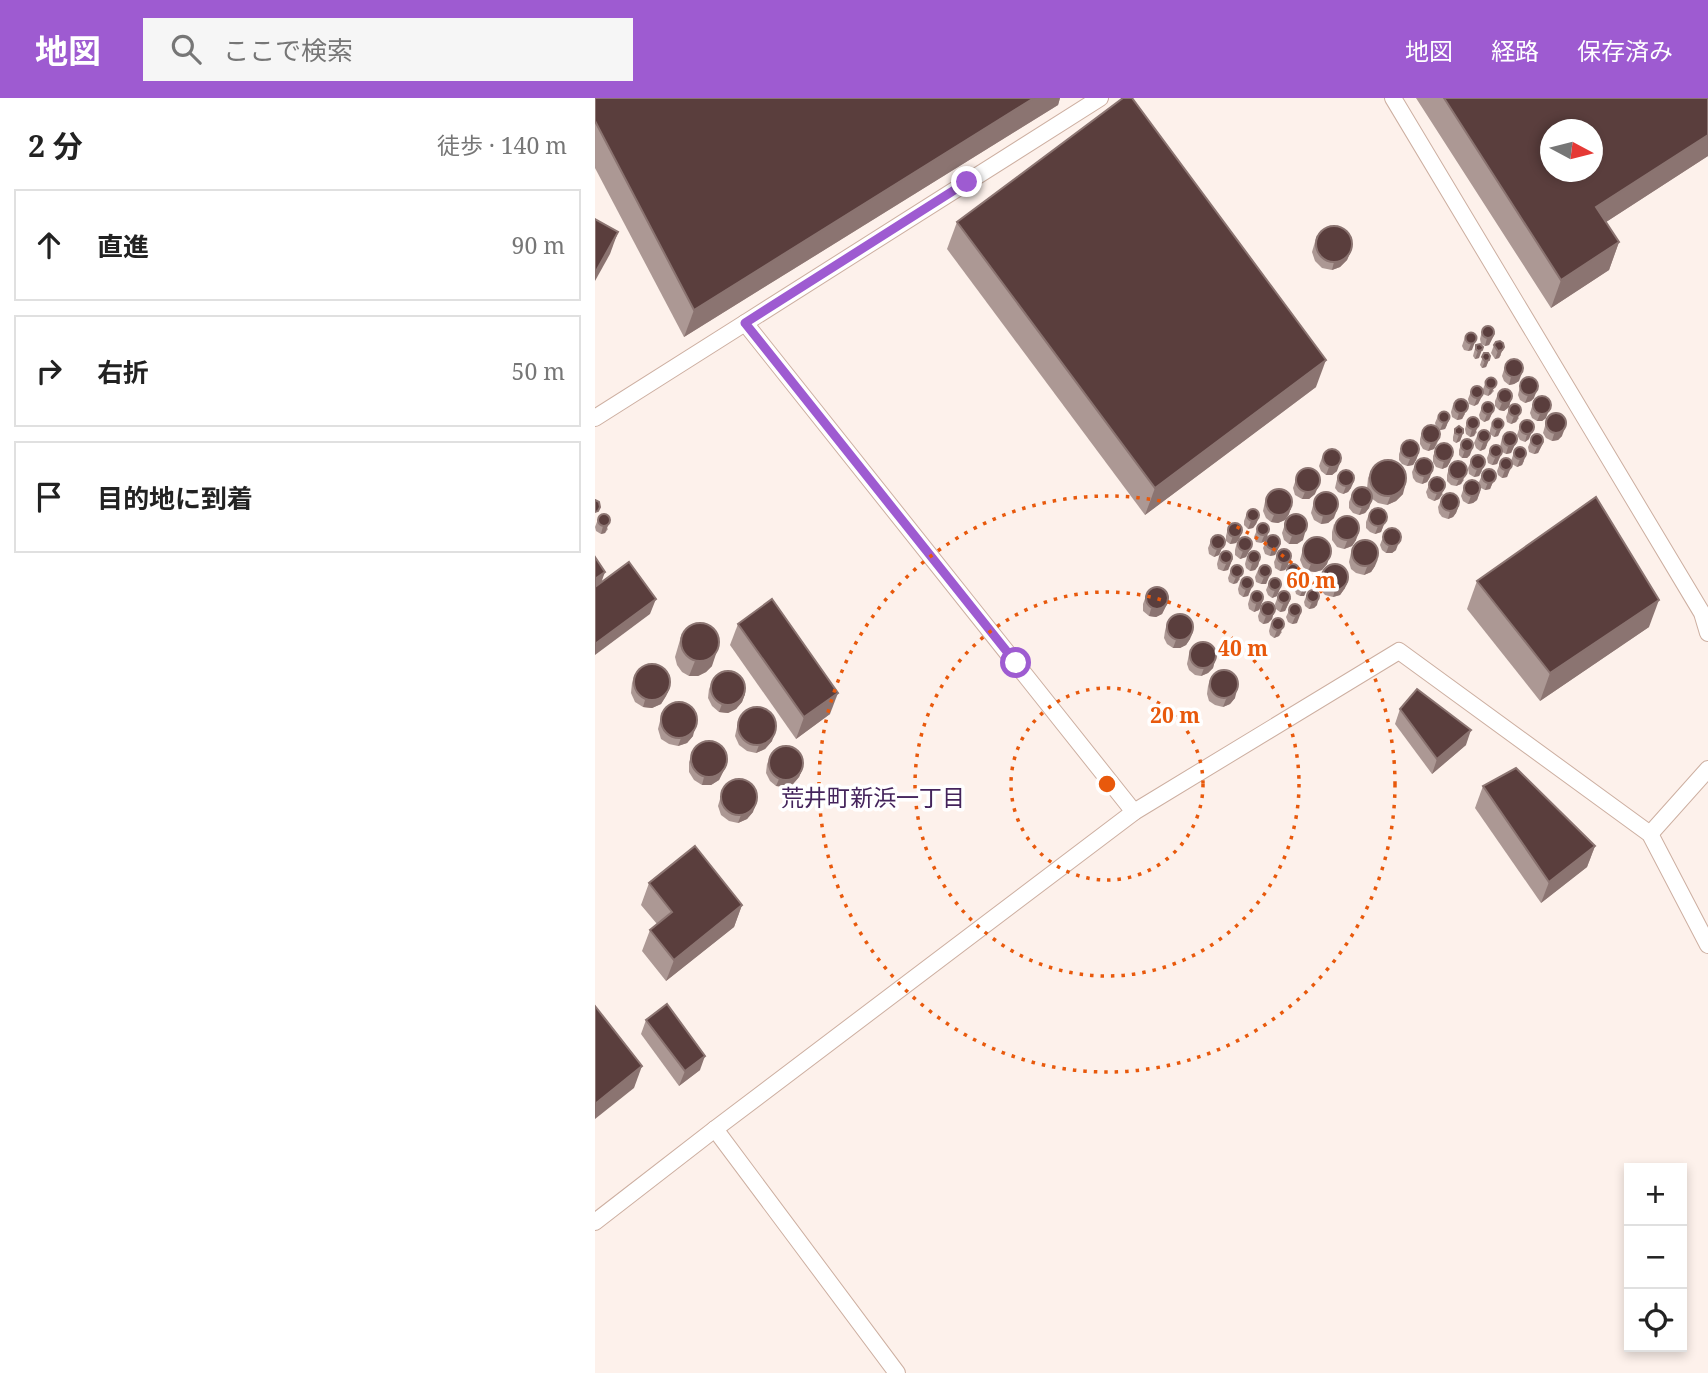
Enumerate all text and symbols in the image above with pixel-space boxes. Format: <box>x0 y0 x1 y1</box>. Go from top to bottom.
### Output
search box <box>143 18 633 81</box>
text: 地図 <box>35 28 101 73</box>
icon: search <box>167 30 205 68</box>
text: ここで検索 <box>223 32 353 68</box>
text: 地図 <box>1405 34 1453 67</box>
text: 経路 <box>1491 34 1539 67</box>
text: 保存済み <box>1577 34 1673 67</box>
north arrow <box>1540 119 1603 182</box>
text: 2 分 <box>28 125 83 166</box>
text: 徒歩 · 140 m <box>437 129 567 161</box>
route end <box>951 166 982 197</box>
icon: ahead <box>30 226 68 264</box>
text: 直進 <box>97 228 149 264</box>
text: 90 m <box>512 229 565 261</box>
icon: right <box>30 352 68 390</box>
text: 右折 <box>97 354 149 390</box>
text: 50 m <box>512 355 565 387</box>
icon: arrive <box>30 478 68 516</box>
text: 目的地に到着 <box>97 480 253 516</box>
text: 60 m <box>1286 566 1336 594</box>
text: 40 m <box>1218 634 1268 662</box>
route start <box>1000 647 1031 678</box>
text: 20 m <box>1150 701 1200 729</box>
centre of rings <box>1095 772 1119 796</box>
district label: 荒井町新浜一丁目 <box>781 781 965 813</box>
map controls <box>1624 1163 1687 1352</box>
button: + <box>1624 1163 1687 1226</box>
button: − <box>1624 1226 1687 1289</box>
button: locate <box>1624 1289 1687 1352</box>

